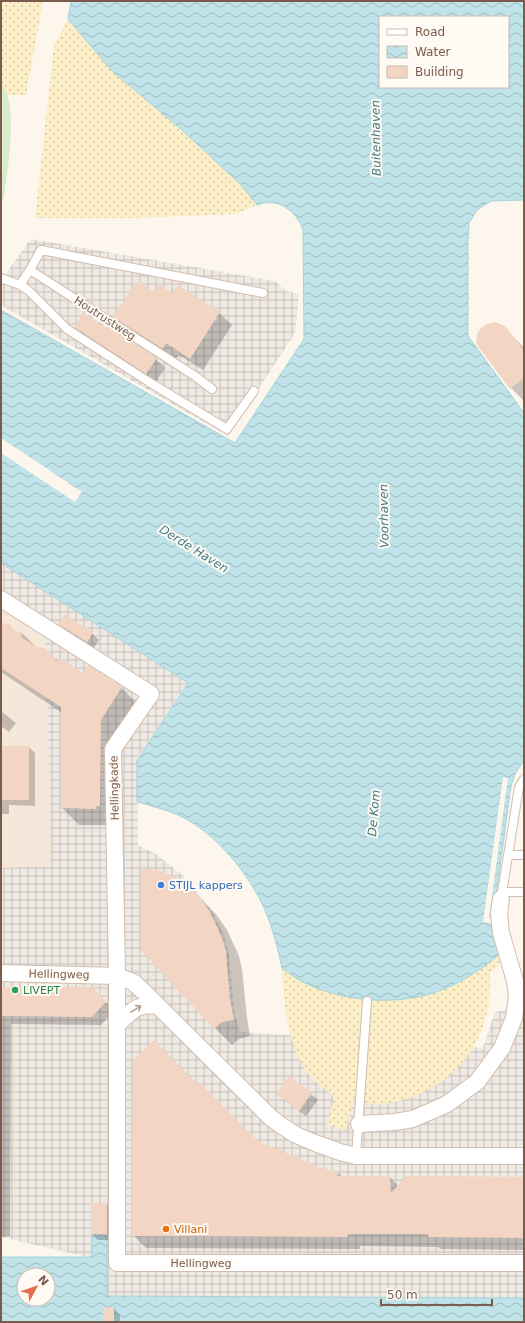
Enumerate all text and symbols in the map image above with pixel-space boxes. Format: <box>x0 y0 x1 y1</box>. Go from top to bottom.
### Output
legend <box>379 16 509 88</box>
text: Road <box>415 25 445 39</box>
text: Water <box>415 45 451 59</box>
text: Building <box>415 65 464 79</box>
water label: Buitenhaven <box>368 100 384 176</box>
street label: Houtrustweg <box>72 294 138 343</box>
water label: Voorhaven <box>376 484 392 548</box>
water label: Derde Haven <box>157 522 231 576</box>
street label: Hellingkade <box>107 755 122 821</box>
water label: De Kom <box>365 789 383 837</box>
place label: STIJL kappers <box>169 879 243 892</box>
marker: STIJL kappers <box>156 880 166 890</box>
street label: Hellingweg <box>28 967 90 982</box>
place label: LIVEPT <box>23 984 60 997</box>
marker: LIVEPT <box>10 985 20 995</box>
one-way arrow <box>130 1005 141 1013</box>
place label: Villani <box>174 1223 207 1236</box>
marker: Villani <box>161 1224 171 1234</box>
street label: Hellingweg <box>171 1257 231 1270</box>
north arrow <box>16 1267 56 1307</box>
text: N <box>35 1273 51 1289</box>
scale bar <box>381 1281 492 1307</box>
text: 50 m <box>387 1288 418 1302</box>

